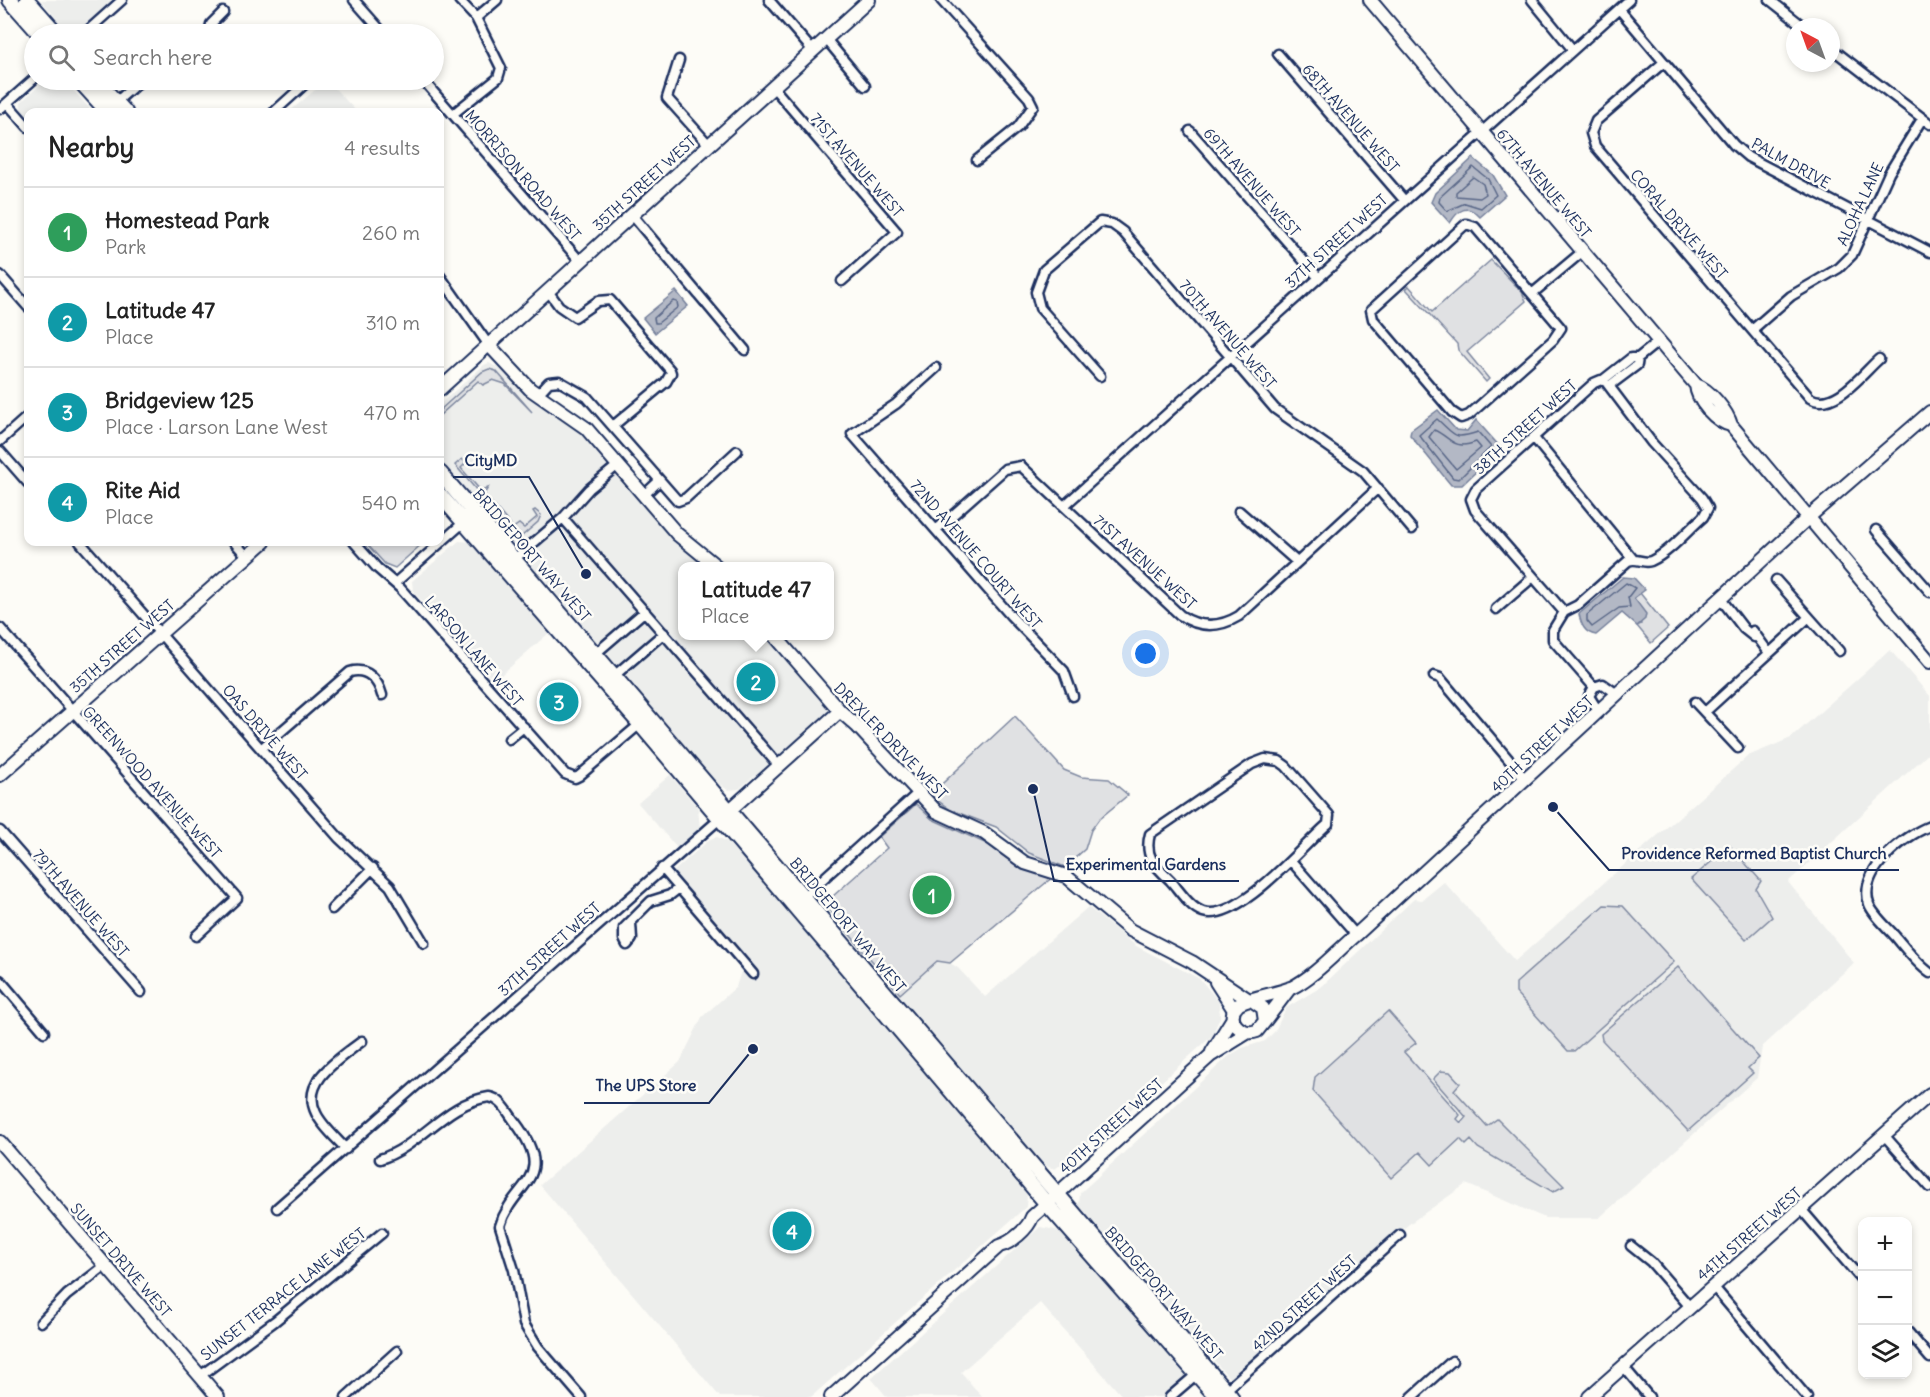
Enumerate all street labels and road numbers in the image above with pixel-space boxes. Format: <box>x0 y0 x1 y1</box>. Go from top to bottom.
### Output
street label: 68TH AVENUE WEST <box>1299 60 1404 176</box>
street label: MORRISON ROAD WEST <box>461 106 585 244</box>
street label: 71ST AVENUE WEST <box>807 109 908 221</box>
street label: 69TH AVENUE WEST <box>1200 124 1305 240</box>
street label: 67TH AVENUE WEST <box>1493 124 1595 242</box>
street label: 35TH STREET WEST <box>588 131 700 234</box>
street label: PALM DRIVE <box>1748 134 1834 192</box>
street label: ALOHA LANE <box>1832 159 1888 249</box>
street label: CORAL DRIVE WEST <box>1626 165 1732 283</box>
street label: 37TH STREET WEST <box>1281 190 1391 292</box>
street label: 70TH AVENUE WEST <box>1176 276 1281 392</box>
street label: 38TH STREET WEST <box>1469 376 1581 478</box>
street label: 72ND AVENUE COURT WEST <box>906 476 1046 632</box>
street label: BRIDGEPORT WAY WEST <box>469 485 595 626</box>
street label: 71ST AVENUE WEST <box>1090 511 1200 613</box>
street label: LARSON LANE WEST <box>421 592 527 710</box>
street label: 35TH STREET WEST <box>66 595 178 697</box>
street label: DREXLER DRIVE WEST <box>830 678 952 804</box>
street label: OAS DRIVE WEST <box>218 680 312 784</box>
street label: 40TH STREET WEST <box>1487 691 1597 796</box>
street label: GREENWOOD AVENUE WEST <box>79 702 225 862</box>
street label: 79TH AVENUE WEST <box>29 845 133 961</box>
street label: BRIDGEPORT WAY WEST <box>786 854 910 996</box>
street label: 37TH STREET WEST <box>494 898 604 1000</box>
street label: 40TH STREET WEST <box>1055 1074 1167 1178</box>
street label: 44TH STREET WEST <box>1693 1183 1805 1285</box>
street label: SUNSET DRIVE WEST <box>66 1199 176 1321</box>
street label: BRIDGEPORT WAY WEST <box>1101 1223 1227 1364</box>
street label: SUNSET TERRACE LANE WEST <box>197 1224 369 1364</box>
street label: 42ND STREET WEST <box>1248 1251 1361 1355</box>

